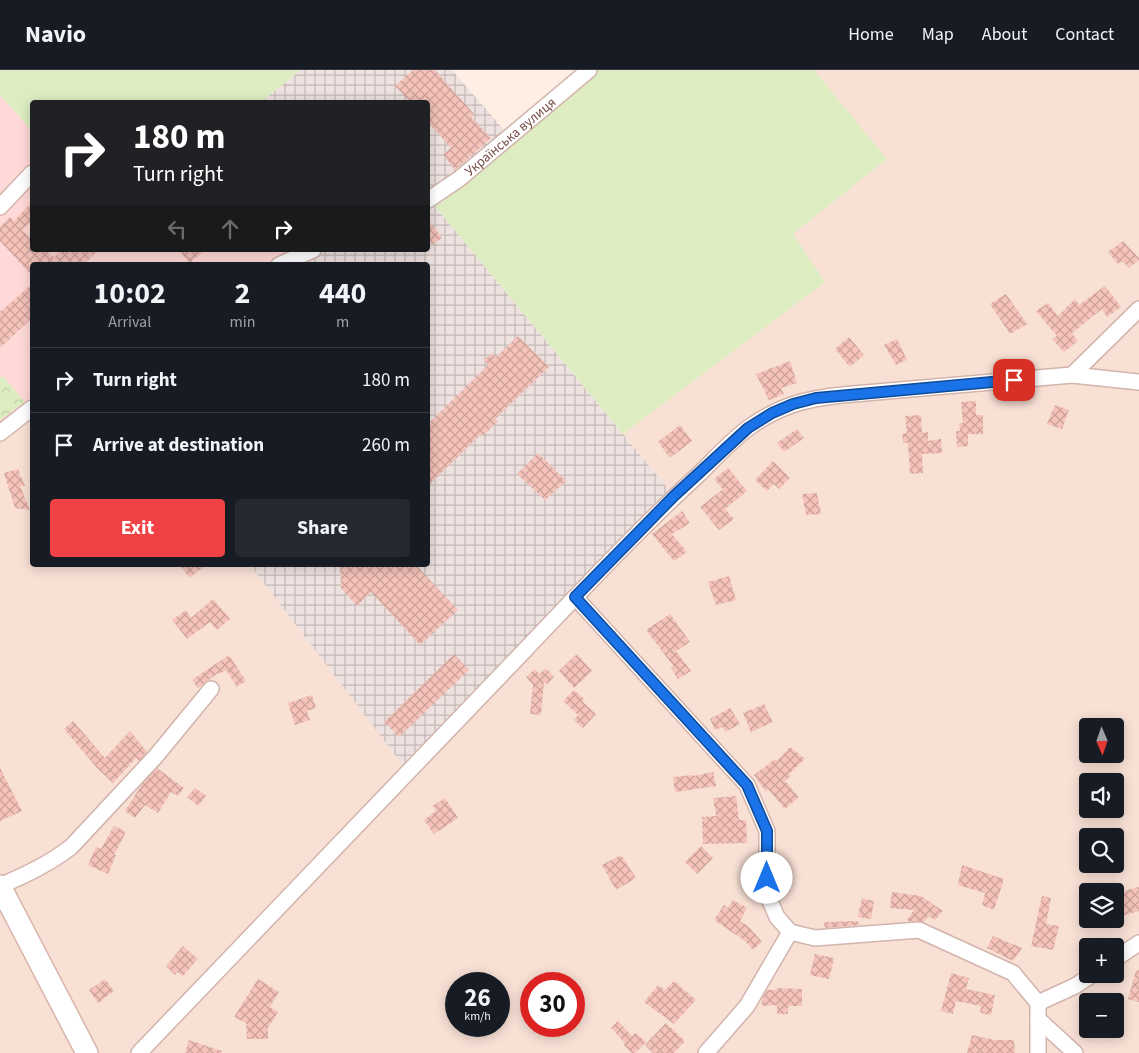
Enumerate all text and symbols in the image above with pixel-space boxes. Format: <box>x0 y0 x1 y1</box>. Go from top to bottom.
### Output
text: Navio <box>25 17 86 52</box>
text: Home <box>848 22 894 47</box>
text: Map <box>922 22 954 47</box>
text: About <box>982 22 1027 47</box>
text: Contact <box>1055 22 1114 47</box>
street label: Українська вулиця <box>461 93 561 181</box>
text: 180 m <box>133 112 225 162</box>
icon: right <box>50 120 115 185</box>
text: Turn right <box>133 158 223 190</box>
icon: left <box>163 215 191 243</box>
icon: ahead <box>216 215 244 243</box>
icon: right <box>269 215 297 243</box>
text: 10:02 <box>94 272 166 315</box>
text: 2 <box>234 272 250 315</box>
text: 440 <box>319 272 366 315</box>
text: Arrival <box>108 311 151 333</box>
text: min <box>229 311 255 333</box>
text: m <box>336 311 349 333</box>
pin <box>993 359 1035 401</box>
icon: right <box>50 366 78 394</box>
icon: arrive <box>1000 366 1028 394</box>
text: Turn right <box>93 367 177 394</box>
text: 180 m <box>362 367 410 394</box>
icon: arrive <box>50 431 78 459</box>
text: Arrive at destination <box>93 432 264 459</box>
text: 260 m <box>362 432 410 459</box>
button: Exit <box>50 499 225 557</box>
button: Share <box>235 499 410 557</box>
north arrow <box>1079 718 1124 762</box>
map controls <box>1079 718 1124 1038</box>
button: sound <box>1079 773 1124 818</box>
button: search <box>1079 828 1124 873</box>
position arrow <box>740 851 792 903</box>
button: layers <box>1079 883 1124 928</box>
button: + <box>1079 938 1124 983</box>
speed limit sign: 30 <box>520 972 585 1037</box>
text: 26 <box>464 980 491 1016</box>
button: − <box>1079 993 1124 1038</box>
text: km/h <box>464 1008 491 1025</box>

